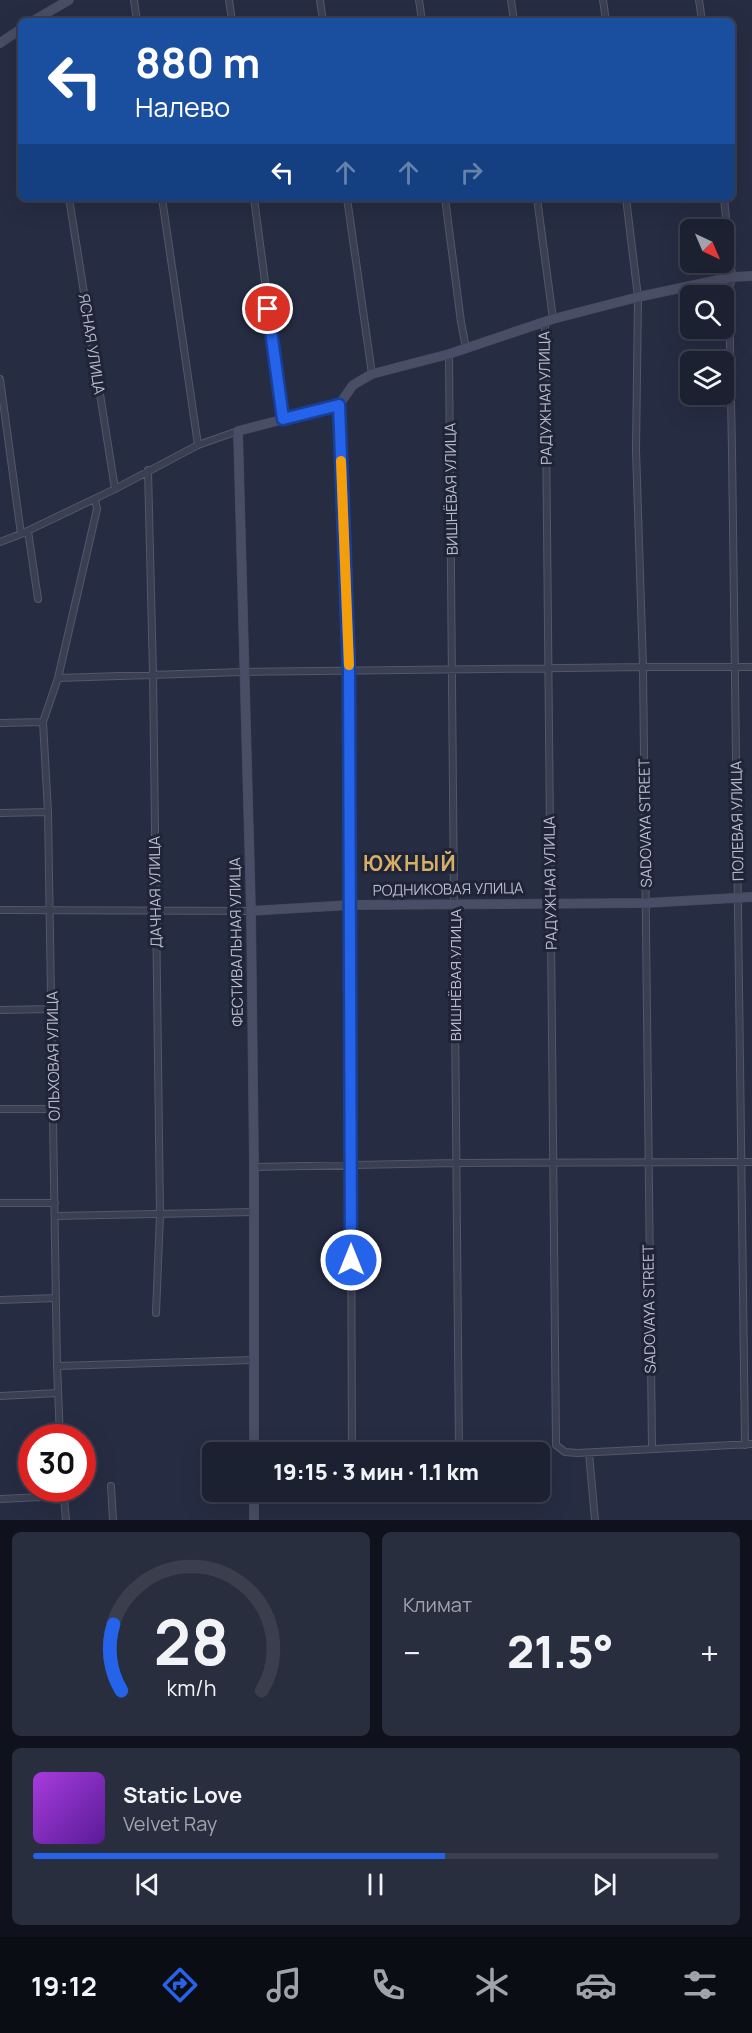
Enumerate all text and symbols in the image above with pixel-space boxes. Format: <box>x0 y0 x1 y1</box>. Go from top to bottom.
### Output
text: 880 m <box>135 33 260 91</box>
icon: left <box>36 42 114 120</box>
text: Налево <box>135 88 230 125</box>
icon: left <box>266 156 299 189</box>
icon: ahead <box>329 156 362 189</box>
icon: ahead <box>392 156 425 189</box>
icon: right <box>455 156 488 189</box>
north arrow <box>680 219 734 273</box>
map controls <box>680 219 734 405</box>
pin <box>242 283 293 334</box>
button: search <box>680 285 734 339</box>
street label: ЯСНАЯ УЛИЦА <box>74 292 110 396</box>
icon: arrive <box>251 292 284 325</box>
street label: РАДУЖНАЯ УЛИЦА <box>533 330 557 465</box>
button: layers <box>680 351 734 405</box>
street label: ВИШНЁВАЯ УЛИЦА <box>439 422 463 555</box>
street label: SADOVAYA STREET <box>633 758 657 888</box>
street label: ПОЛЕВАЯ УЛИЦА <box>725 760 749 881</box>
street label: РАДУЖНАЯ УЛИЦА <box>538 815 562 950</box>
street label: ДАЧНАЯ УЛИЦА <box>144 835 166 948</box>
district label: ЮЖНЫЙ <box>363 849 457 877</box>
street label: ФЕСТИВАЛЬНАЯ УЛИЦА <box>224 857 248 1027</box>
street label: РОДНИКОВАЯ УЛИЦА <box>372 877 524 901</box>
street label: ВИШНЁВАЯ УЛИЦА <box>445 908 466 1041</box>
street label: ОЛЬХОВАЯ УЛИЦА <box>41 990 65 1121</box>
position arrow <box>319 1228 383 1292</box>
street label: SADOVAYA STREET <box>637 1244 661 1374</box>
speed limit sign: 30 <box>18 1424 96 1502</box>
text: 19:15 · 3 мин · 1.1 km <box>273 1457 479 1487</box>
text: Климат <box>403 1591 472 1618</box>
text: 28 <box>153 1598 229 1684</box>
text: 21.5° <box>507 1620 614 1682</box>
text: − <box>403 1630 421 1675</box>
text: + <box>700 1630 719 1675</box>
text: km/h <box>166 1673 216 1702</box>
text: Static Love <box>123 1780 242 1810</box>
text: Velvet Ray <box>123 1810 217 1837</box>
icon: previous <box>131 1868 164 1901</box>
icon: pause <box>359 1868 392 1901</box>
icon: next <box>588 1868 621 1901</box>
icon: directions <box>159 1964 201 2006</box>
icon: music <box>263 1964 305 2006</box>
icon: phone <box>367 1964 409 2006</box>
icon: climate <box>471 1964 513 2006</box>
icon: car <box>575 1964 617 2006</box>
icon: filters <box>679 1964 721 2006</box>
text: 19:12 <box>31 1967 97 2004</box>

